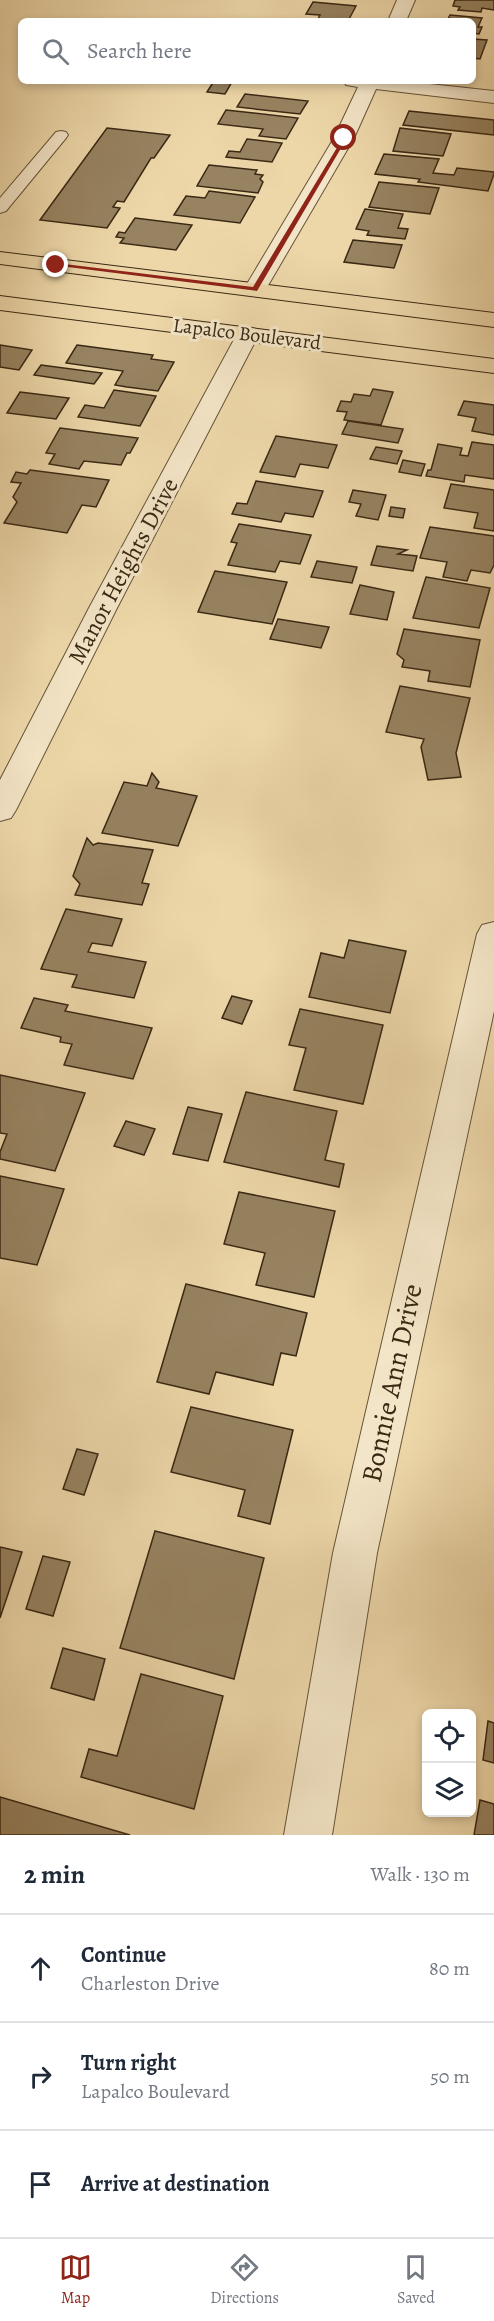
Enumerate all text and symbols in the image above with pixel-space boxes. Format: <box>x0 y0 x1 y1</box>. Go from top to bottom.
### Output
search box <box>18 18 476 84</box>
icon: search <box>39 35 72 68</box>
text: Search here <box>87 36 192 66</box>
route start <box>330 124 356 150</box>
route end <box>42 251 68 277</box>
street label: Lapalco Boulevard <box>172 312 323 356</box>
street label: Manor Heights Drive <box>60 472 186 670</box>
street label: Bonnie Ann Drive <box>352 1280 432 1486</box>
map controls <box>422 1709 476 1817</box>
button: locate <box>422 1709 476 1763</box>
button: layers <box>422 1763 476 1817</box>
text: 2 min <box>24 1857 85 1892</box>
text: Walk · 130 m <box>371 1861 470 1888</box>
text: Continue <box>81 1940 166 1970</box>
icon: ahead <box>24 1952 57 1985</box>
text: 80 m <box>429 1955 470 1982</box>
text: Charleston Drive <box>81 1970 219 1997</box>
text: Turn right <box>81 2048 177 2078</box>
icon: right <box>24 2060 57 2093</box>
text: 50 m <box>430 2063 470 2090</box>
text: Lapalco Boulevard <box>81 2078 230 2105</box>
icon: arrive <box>24 2168 57 2201</box>
text: Arrive at destination <box>81 2169 270 2199</box>
tab: Map <box>59 2251 92 2309</box>
tab: Directions <box>210 2251 279 2309</box>
tab: Saved <box>397 2251 435 2309</box>

